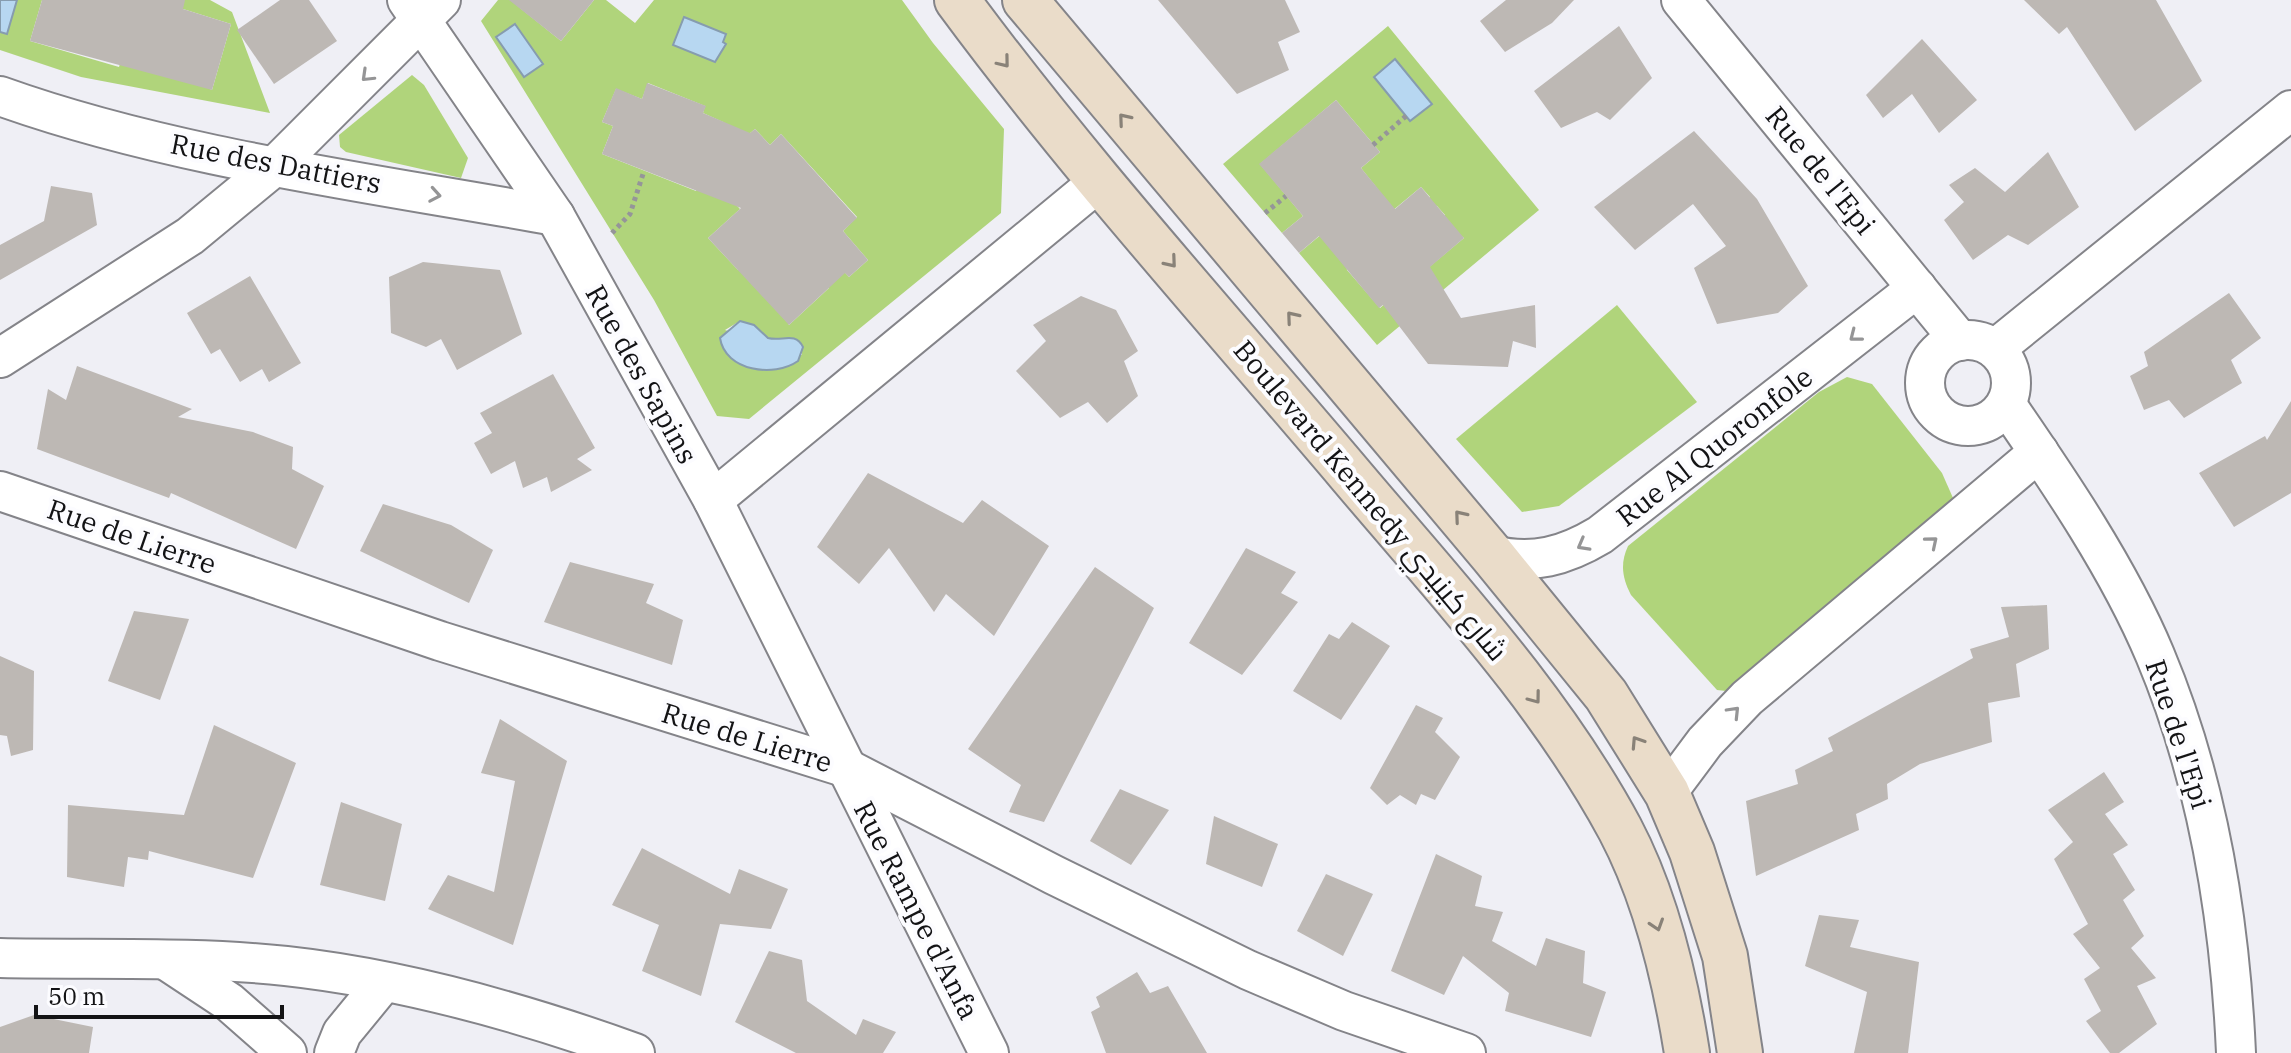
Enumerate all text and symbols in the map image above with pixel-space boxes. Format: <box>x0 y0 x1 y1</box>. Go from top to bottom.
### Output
one-way arrow <box>994 53 1009 67</box>
one-way arrow <box>362 67 376 81</box>
street label: Rue de l'Epi <box>1758 98 1884 242</box>
one-way arrow <box>1119 113 1134 128</box>
street label: Rue des Dattiers <box>167 124 385 202</box>
one-way arrow <box>428 185 441 202</box>
one-way arrow <box>1161 253 1176 267</box>
street label: Rue des Sapins <box>578 278 706 470</box>
one-way arrow <box>1287 312 1302 327</box>
one-way arrow <box>1849 326 1864 340</box>
street label: Boulevard Kennedy شارع كينيدي <box>1223 332 1516 671</box>
street label: Rue Al Quoronfole <box>1608 358 1820 534</box>
street label: Rue de Lierre <box>43 490 221 582</box>
one-way arrow <box>1455 511 1470 525</box>
one-way arrow <box>1577 535 1591 551</box>
one-way arrow <box>1922 537 1937 552</box>
street label: Rue de l'Epi <box>2137 655 2221 813</box>
one-way arrow <box>1525 689 1539 704</box>
street label: Rue de Lierre <box>657 694 837 780</box>
one-way arrow <box>1725 706 1739 721</box>
one-way arrow <box>1632 737 1647 751</box>
street label: Rue Rampe d'Anfa <box>846 794 988 1026</box>
one-way arrow <box>1648 918 1664 932</box>
scale bar <box>36 969 282 1019</box>
text: 50 m <box>48 980 105 1012</box>

